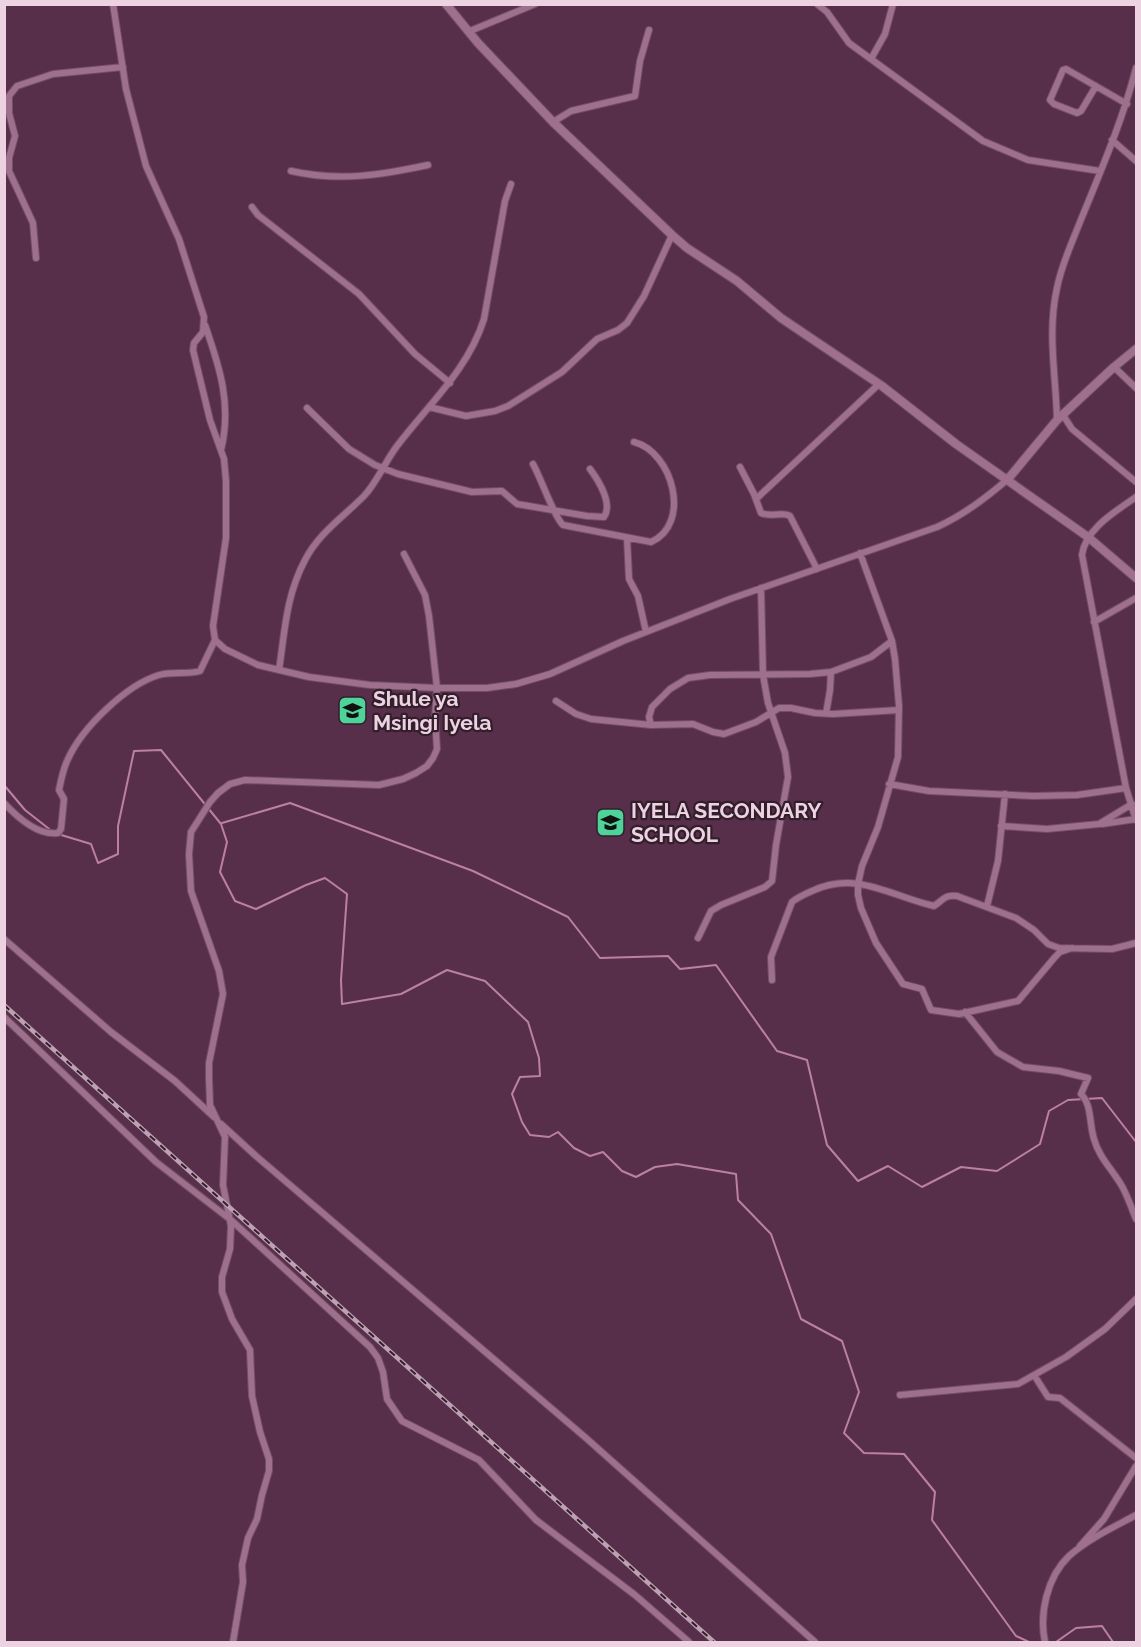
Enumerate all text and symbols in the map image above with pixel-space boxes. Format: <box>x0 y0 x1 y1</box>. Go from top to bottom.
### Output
place label: Shule ya Msingi Iyela <box>373 686 492 735</box>
school or university icon: Shule ya Msingi Iyela <box>336 695 368 727</box>
place label: IYELA SECONDARY SCHOOL <box>631 798 821 847</box>
school or university icon: IYELA SECONDARY SCHOOL <box>594 807 626 839</box>

